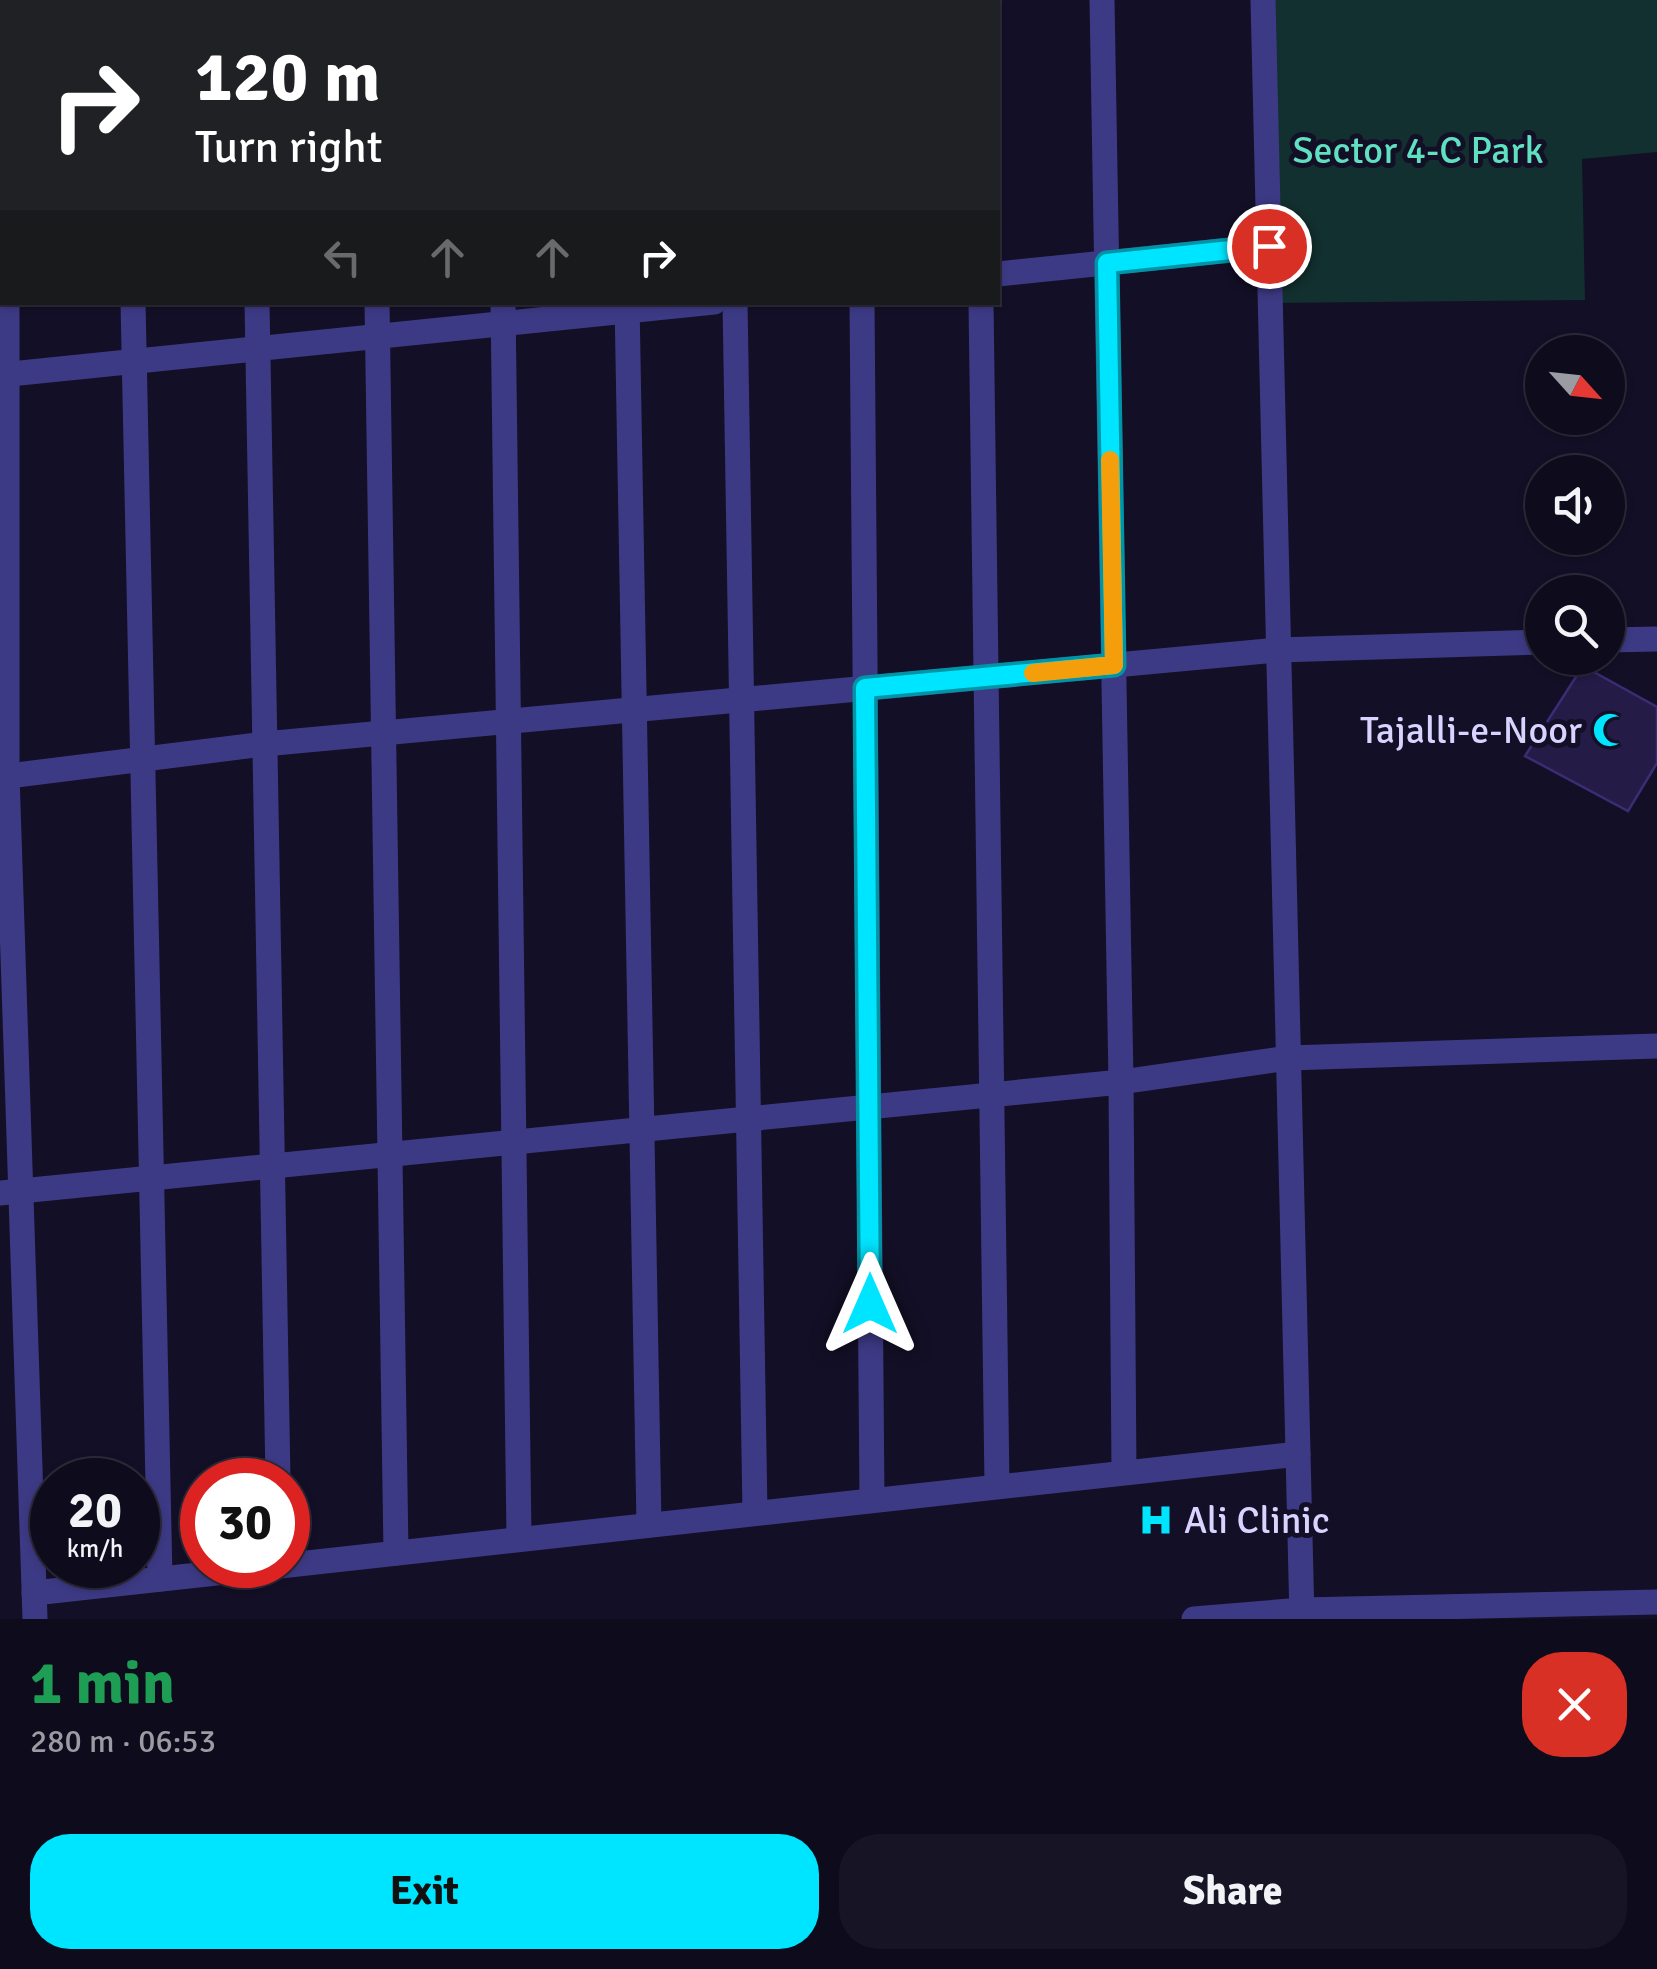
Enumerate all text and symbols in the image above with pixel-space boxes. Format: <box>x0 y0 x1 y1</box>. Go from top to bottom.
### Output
text: 120 m <box>195 34 380 120</box>
icon: right <box>30 40 160 170</box>
text: Turn right <box>195 120 383 175</box>
park label: Sector 4-C Park <box>1292 127 1544 174</box>
pin <box>1227 204 1312 289</box>
icon: arrive <box>1242 219 1297 274</box>
icon: left <box>315 230 370 285</box>
icon: ahead <box>420 230 475 285</box>
icon: ahead <box>525 230 580 285</box>
icon: right <box>630 230 685 285</box>
north arrow <box>1525 335 1625 435</box>
map controls <box>1525 335 1625 675</box>
button: sound <box>1525 455 1625 555</box>
button: search <box>1525 575 1625 675</box>
place label: Tajalli-e-Noor <box>1360 707 1582 754</box>
mosque icon: Tajalli-e-Noor <box>1591 711 1629 749</box>
position arrow <box>818 1252 922 1356</box>
speed limit sign: 30 <box>180 1458 310 1588</box>
text: 20 <box>68 1480 122 1542</box>
place label: Ali Clinic <box>1184 1497 1330 1544</box>
hospital icon: Ali Clinic <box>1137 1501 1175 1539</box>
text: km/h <box>67 1533 123 1564</box>
text: 1 min <box>30 1647 175 1721</box>
button: close <box>1522 1652 1627 1757</box>
text: 280 m · 06:53 <box>30 1722 216 1761</box>
button: Exit <box>30 1834 819 1949</box>
button: Share <box>839 1834 1627 1949</box>

